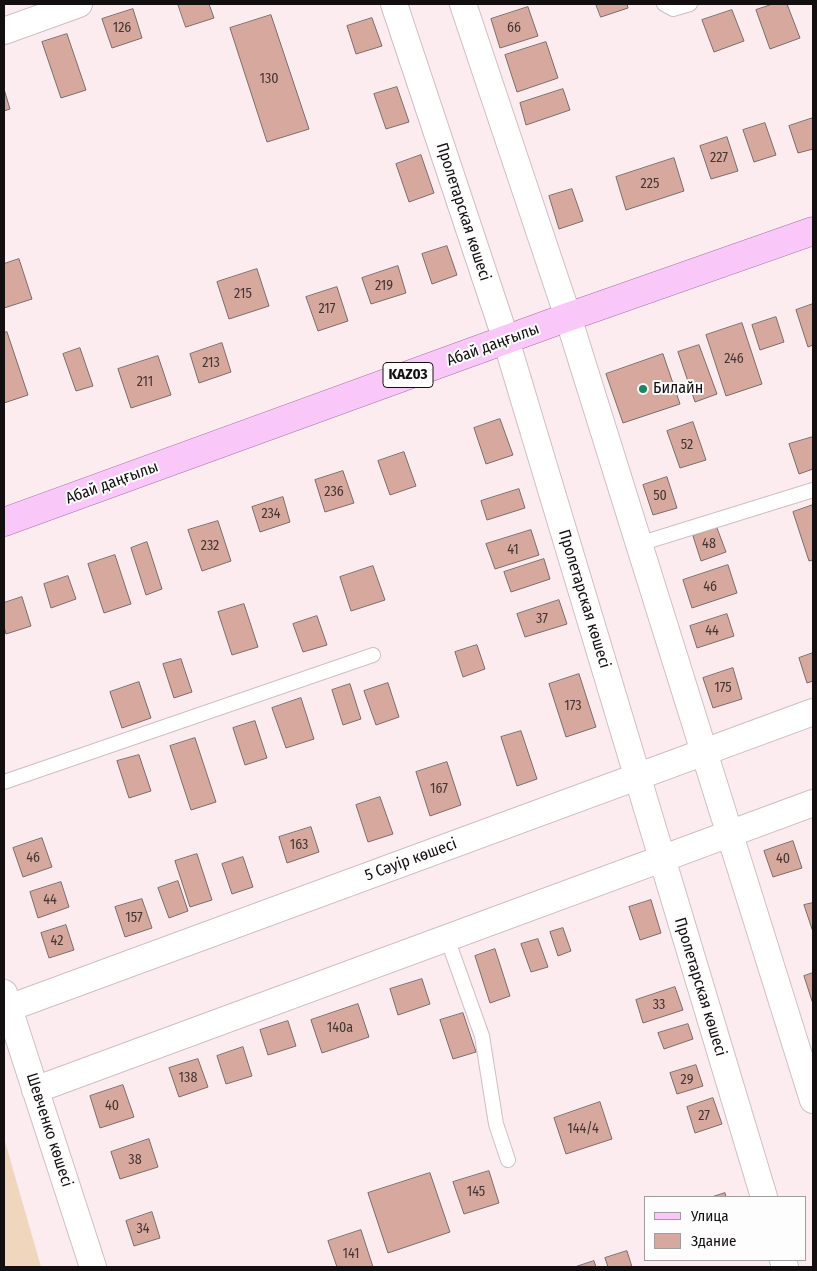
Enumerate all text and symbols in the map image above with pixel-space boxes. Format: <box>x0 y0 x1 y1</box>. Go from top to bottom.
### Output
house number: 126 <box>113 20 131 36</box>
house number: 66 <box>507 20 521 36</box>
house number: 130 <box>259 71 279 87</box>
street label: Пролетарская көшесі <box>432 141 494 283</box>
house number: 227 <box>710 150 728 166</box>
house number: 225 <box>641 176 659 192</box>
house number: 219 <box>375 278 393 294</box>
house number: 215 <box>234 286 252 302</box>
house number: 217 <box>319 301 335 317</box>
street label: Абай даңғылы <box>444 319 542 371</box>
house number: 246 <box>724 351 744 367</box>
house number: 213 <box>202 355 220 371</box>
road number: KАZ03 <box>383 362 433 388</box>
house number: 211 <box>137 374 153 390</box>
place label: Билайн <box>653 379 703 399</box>
marker: Билайн <box>637 383 649 395</box>
house number: 52 <box>681 437 693 453</box>
street label: Абай даңғылы <box>63 457 161 509</box>
house number: 236 <box>324 484 344 500</box>
house number: 50 <box>653 488 667 504</box>
house number: 234 <box>261 506 281 522</box>
street label: Пролетарская көшесі <box>554 527 614 671</box>
house number: 48 <box>702 536 716 552</box>
house number: 232 <box>201 538 219 554</box>
house number: 41 <box>507 542 519 558</box>
house number: 46 <box>703 579 717 595</box>
house number: 37 <box>536 611 548 627</box>
house number: 44 <box>705 623 719 639</box>
house number: 175 <box>714 680 732 696</box>
house number: 173 <box>564 698 582 714</box>
house number: 167 <box>430 781 448 797</box>
street label: 5 Сәуір көшесі <box>362 835 460 885</box>
house number: 163 <box>290 837 308 853</box>
house number: 46 <box>26 850 40 866</box>
house number: 40 <box>776 851 790 867</box>
house number: 44 <box>43 892 57 908</box>
house number: 157 <box>125 910 143 926</box>
street label: Пролетарская көшесі <box>670 915 730 1059</box>
house number: 42 <box>51 933 63 949</box>
house number: 33 <box>653 997 665 1013</box>
house number: 140а <box>327 1020 353 1036</box>
house number: 138 <box>179 1070 197 1086</box>
street label: Шевченко көшесі <box>22 1071 76 1189</box>
house number: 29 <box>681 1072 693 1088</box>
house number: 40 <box>105 1098 119 1114</box>
house number: 27 <box>698 1108 710 1124</box>
house number: 144/4 <box>567 1121 599 1137</box>
house number: 38 <box>128 1152 142 1168</box>
house number: 145 <box>467 1184 485 1200</box>
legend <box>644 1196 807 1261</box>
text: Улица <box>691 1207 729 1225</box>
house number: 34 <box>136 1221 150 1237</box>
text: Здание <box>691 1232 737 1250</box>
house number: 141 <box>343 1246 359 1262</box>

